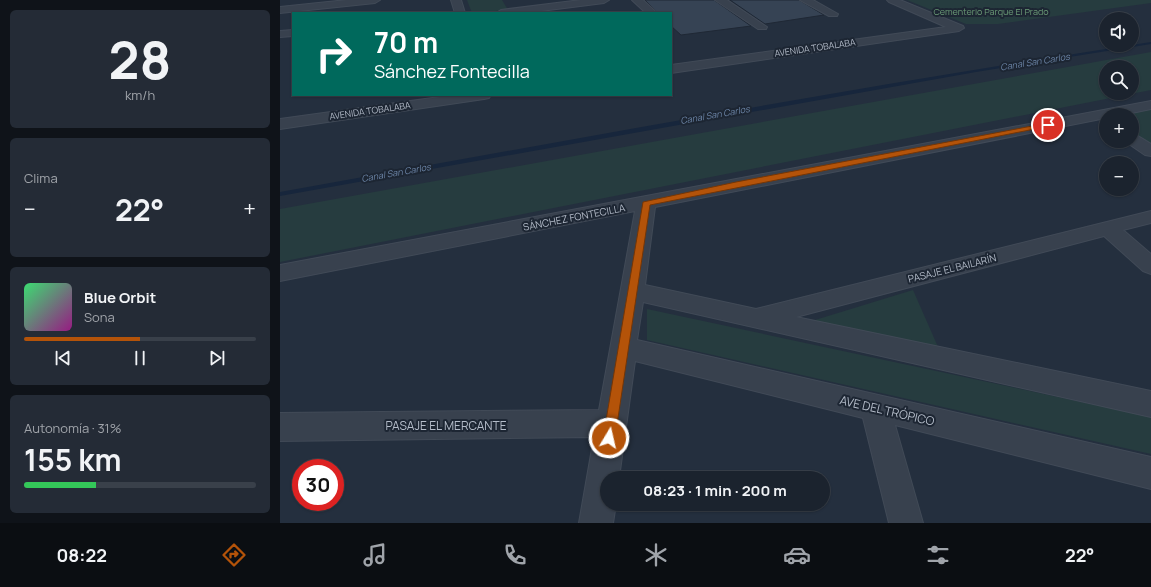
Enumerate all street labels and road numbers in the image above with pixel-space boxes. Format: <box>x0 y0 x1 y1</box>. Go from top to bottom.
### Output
street label: AVENIDA TOBALABA <box>773 35 857 60</box>
street label: AVENIDA TOBALABA <box>328 98 412 123</box>
street label: SÁNCHEZ FONTECILLA <box>522 200 627 234</box>
street label: PASAJE EL BAILARÍN <box>906 250 998 286</box>
street label: AVE DEL TRÓPICO <box>838 391 936 430</box>
street label: PASAJE EL MERCANTE <box>385 417 507 434</box>

